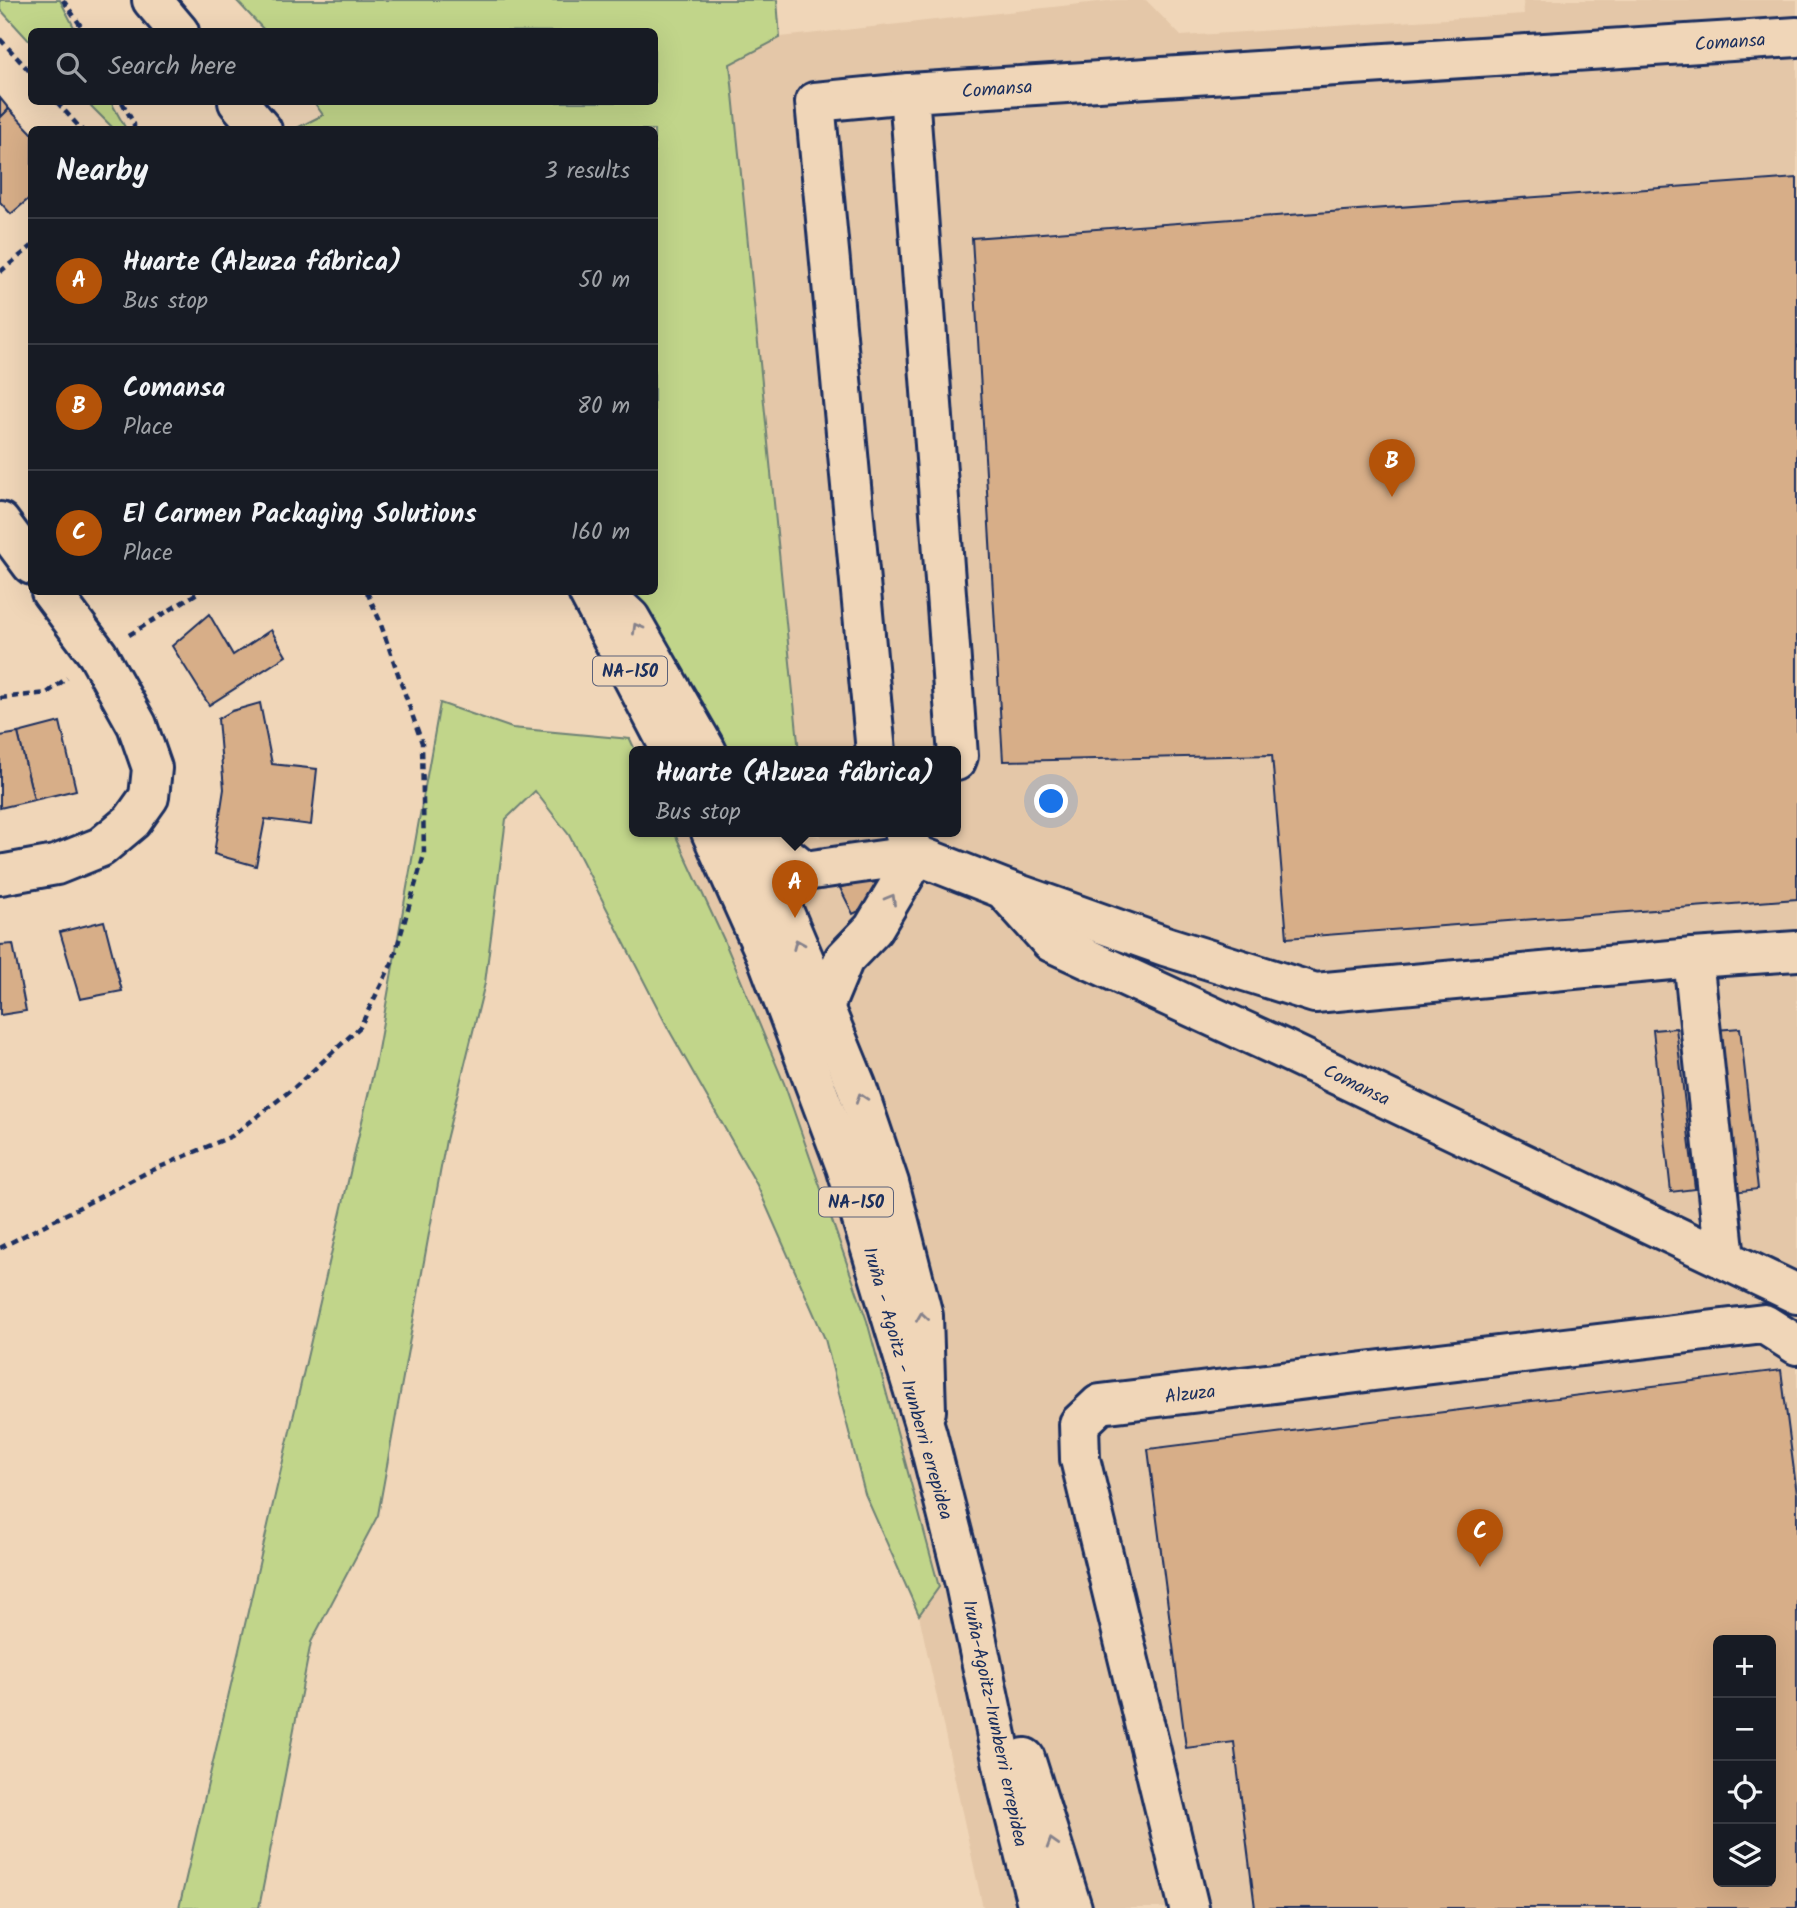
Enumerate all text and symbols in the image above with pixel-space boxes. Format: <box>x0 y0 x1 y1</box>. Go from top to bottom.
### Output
street label: Comansa <box>1694 26 1767 60</box>
search box <box>28 28 658 105</box>
text: Search here <box>108 46 236 88</box>
icon: search <box>52 48 90 86</box>
street label: Comansa <box>961 73 1034 107</box>
text: Nearby <box>56 148 148 196</box>
text: 3 results <box>544 154 630 190</box>
text: Huarte (Alzuza fábrica) <box>123 242 402 284</box>
text: A <box>72 263 86 299</box>
text: 50 m <box>579 263 630 299</box>
text: Bus stop <box>123 284 208 320</box>
text: Comansa <box>123 368 225 410</box>
text: B <box>72 389 86 425</box>
text: 80 m <box>577 389 630 425</box>
text: Place <box>123 410 173 446</box>
pin: B <box>1369 439 1415 497</box>
text: El Carmen Packaging Solutions <box>123 494 477 536</box>
text: C <box>72 515 86 551</box>
text: 160 m <box>571 515 630 551</box>
text: Place <box>123 536 173 572</box>
one-way arrow <box>632 623 645 636</box>
road number: NA-150 <box>593 656 667 686</box>
popup <box>629 746 961 837</box>
text: Huarte (Alzuza fábrica) <box>656 753 934 795</box>
your location <box>1034 784 1068 818</box>
text: Bus stop <box>656 795 741 831</box>
pin: A <box>772 860 818 918</box>
one-way arrow <box>883 893 896 906</box>
one-way arrow <box>792 939 806 951</box>
street label: Comansa <box>1318 1057 1395 1115</box>
one-way arrow <box>855 1093 869 1105</box>
road number: NA-150 <box>819 1188 893 1217</box>
street label: Iruña - Agoitz - Irunberri errepidea <box>854 1244 960 1524</box>
one-way arrow <box>915 1311 930 1323</box>
street label: Alzuza <box>1163 1377 1217 1413</box>
pin: C <box>1457 1509 1503 1567</box>
street label: Iruña-Agoitz-Irunberri errepidea <box>953 1597 1035 1850</box>
map controls <box>1713 1635 1776 1887</box>
button: + <box>1713 1635 1776 1698</box>
button: − <box>1713 1698 1776 1761</box>
button: locate <box>1713 1761 1776 1824</box>
button: layers <box>1713 1824 1776 1887</box>
one-way arrow <box>1045 1837 1060 1849</box>

